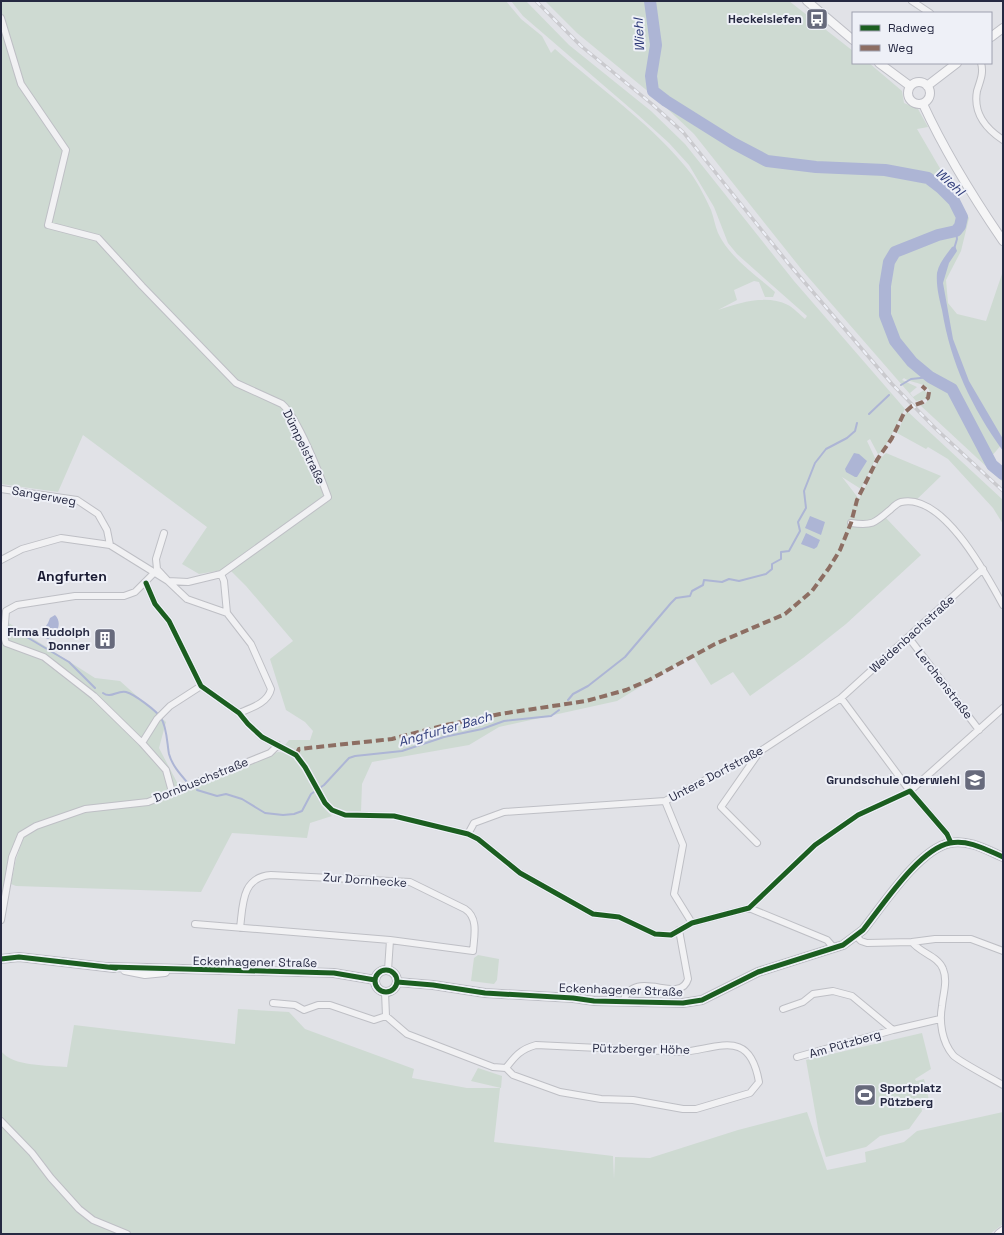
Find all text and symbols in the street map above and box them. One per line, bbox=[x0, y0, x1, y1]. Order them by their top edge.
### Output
bus stop icon: Heckelsiefen bbox=[804, 6, 830, 32]
place label: Heckelsiefen bbox=[728, 11, 802, 27]
legend bbox=[852, 12, 992, 64]
water label: Wiehl bbox=[630, 16, 648, 52]
text: Radweg bbox=[888, 20, 934, 36]
text: Weg bbox=[888, 40, 913, 56]
water label: Wiehl bbox=[932, 165, 969, 201]
street label: Dümpelstraße bbox=[279, 407, 329, 487]
street label: Sangerweg bbox=[10, 482, 78, 510]
district label: Angfurten bbox=[37, 567, 107, 585]
street label: Weidenbachstraße bbox=[866, 592, 958, 676]
place label: Firma Rudolph Donner bbox=[7, 624, 90, 654]
building icon: Firma Rudolph Donner bbox=[92, 626, 118, 652]
street label: Lerchenstraße bbox=[912, 646, 976, 722]
water label: Angfurter Bach bbox=[396, 707, 495, 750]
street label: Untere Dorfstraße bbox=[666, 742, 766, 806]
street label: Dornbuschstraße bbox=[151, 754, 251, 806]
school or university icon: Grundschule Oberwiehl bbox=[962, 767, 988, 793]
place label: Grundschule Oberwiehl bbox=[826, 772, 960, 788]
street label: Zur Dornhecke bbox=[323, 869, 407, 891]
street label: Eckenhagener Straße bbox=[193, 953, 317, 971]
street label: Eckenhagener Straße bbox=[559, 980, 683, 1000]
street label: Am Pützberg bbox=[807, 1026, 883, 1062]
street label: Pützberger Höhe bbox=[592, 1040, 690, 1058]
place label: Sportplatz Pützberg bbox=[880, 1080, 942, 1110]
sports icon: Sportplatz Pützberg bbox=[852, 1082, 878, 1108]

